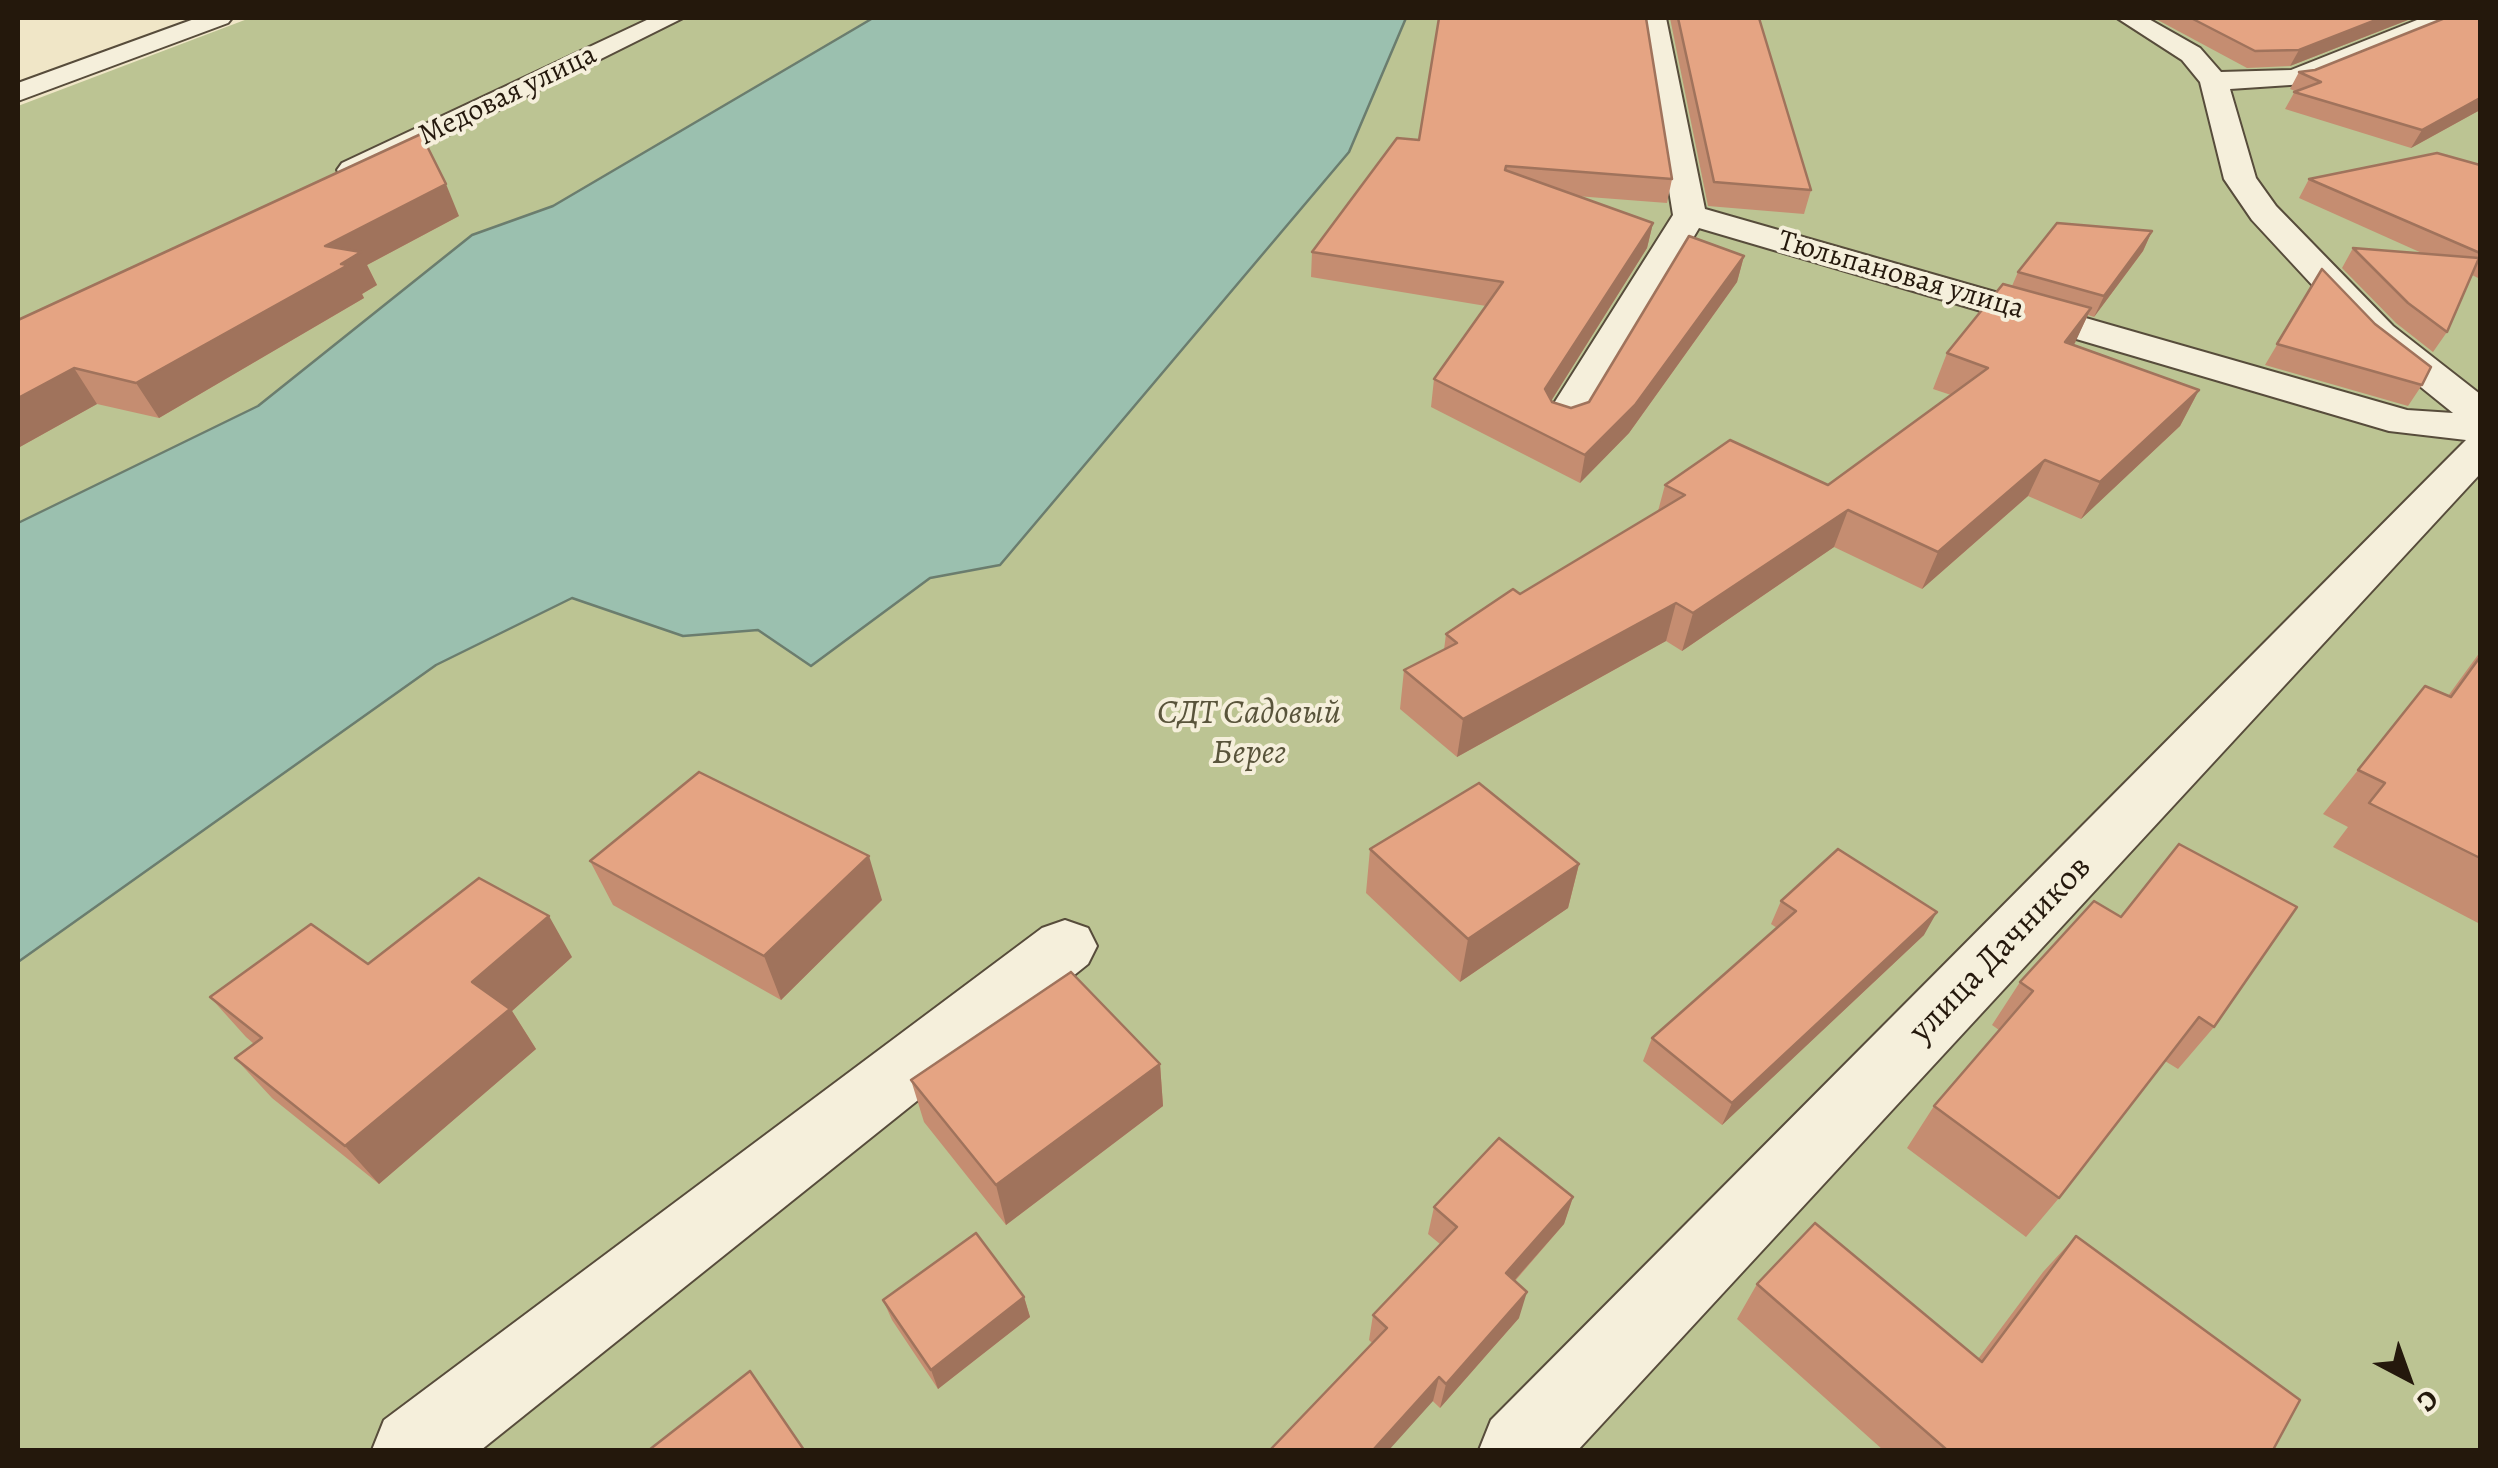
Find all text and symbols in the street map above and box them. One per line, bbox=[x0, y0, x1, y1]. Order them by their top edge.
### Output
street label: Медовая улица bbox=[413, 37, 603, 155]
street label: Тюльпановая улица bbox=[1774, 224, 2028, 328]
park label: СДТ Садовый Берег bbox=[1157, 693, 1341, 775]
street label: улица Дачников bbox=[1901, 848, 2101, 1052]
north arrow bbox=[2358, 1328, 2458, 1428]
text: С bbox=[2409, 1381, 2447, 1421]

